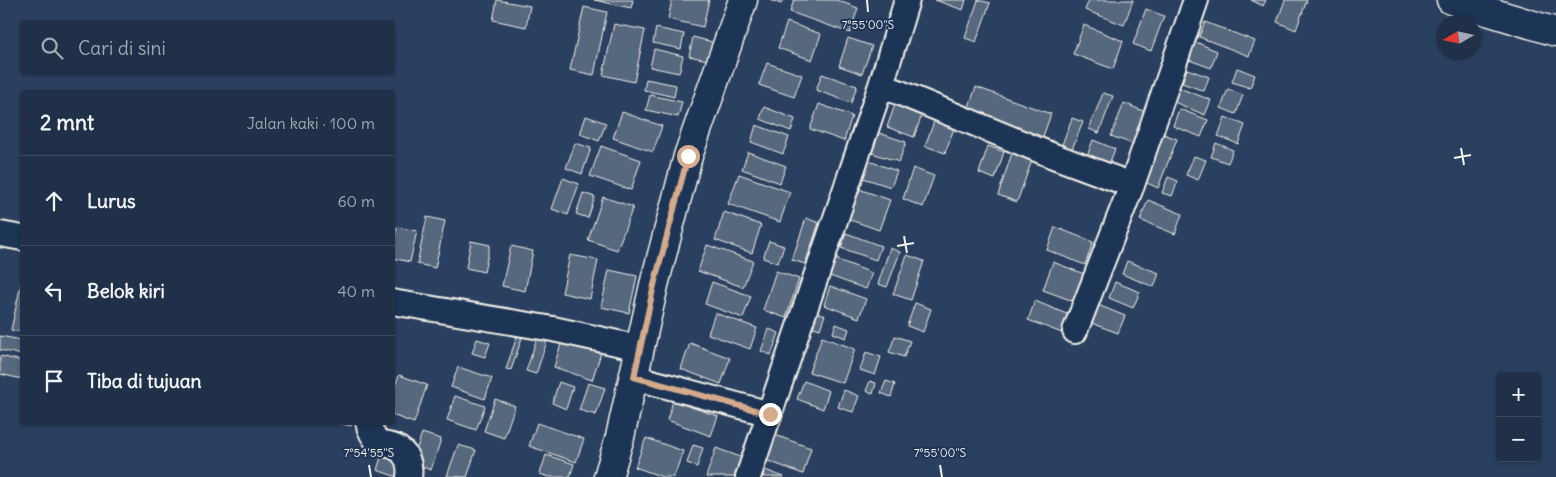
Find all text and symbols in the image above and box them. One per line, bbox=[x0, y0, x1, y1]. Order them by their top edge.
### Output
north arrow bbox=[1436, 15, 1481, 60]
text: 7°55'00"S bbox=[842, 17, 895, 32]
search box bbox=[20, 20, 395, 75]
icon: search bbox=[38, 34, 66, 62]
text: Cari di sini bbox=[78, 36, 166, 60]
text: 2 mnt bbox=[40, 109, 94, 136]
text: Jalan kaki · 100 m bbox=[247, 113, 375, 133]
route start bbox=[677, 145, 700, 168]
icon: ahead bbox=[40, 187, 68, 215]
text: Lurus bbox=[87, 189, 136, 213]
text: 60 m bbox=[337, 191, 375, 211]
icon: left bbox=[40, 277, 68, 305]
text: Belok kiri bbox=[87, 279, 165, 303]
text: 40 m bbox=[337, 281, 375, 301]
icon: arrive bbox=[40, 367, 68, 395]
text: Tiba di tujuan bbox=[87, 369, 202, 393]
map controls bbox=[1496, 372, 1541, 462]
button: + bbox=[1496, 372, 1541, 417]
route end bbox=[759, 403, 782, 426]
button: − bbox=[1496, 417, 1541, 462]
text: 7°54'55"S bbox=[344, 445, 395, 460]
text: 7°55'00"S bbox=[914, 445, 967, 460]

